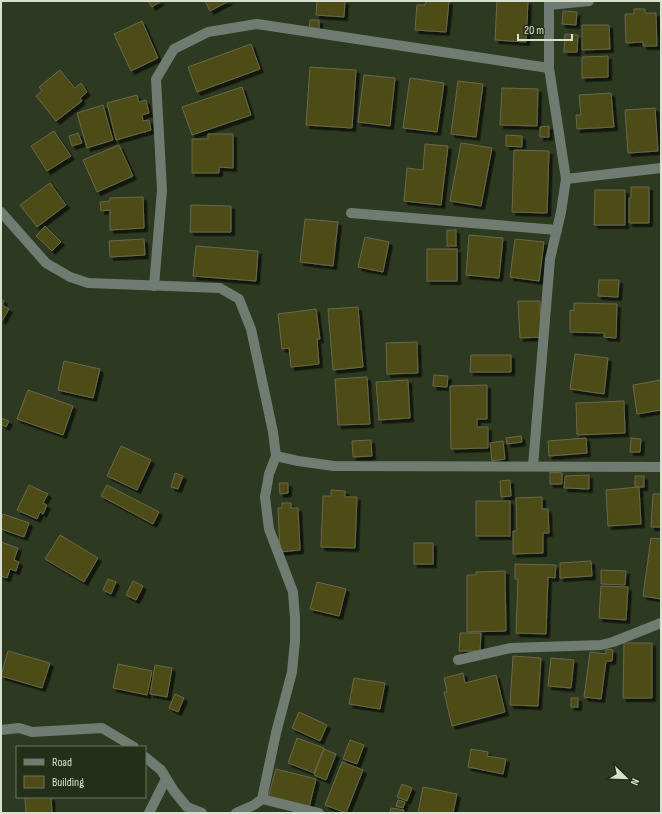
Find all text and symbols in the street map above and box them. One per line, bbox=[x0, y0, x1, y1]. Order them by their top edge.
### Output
scale bar bbox=[518, 16, 572, 42]
text: 20 m bbox=[524, 23, 544, 38]
legend bbox=[16, 746, 146, 798]
text: Road bbox=[52, 755, 72, 770]
north arrow bbox=[606, 758, 646, 798]
text: Building bbox=[52, 775, 84, 790]
text: N bbox=[628, 776, 642, 787]

